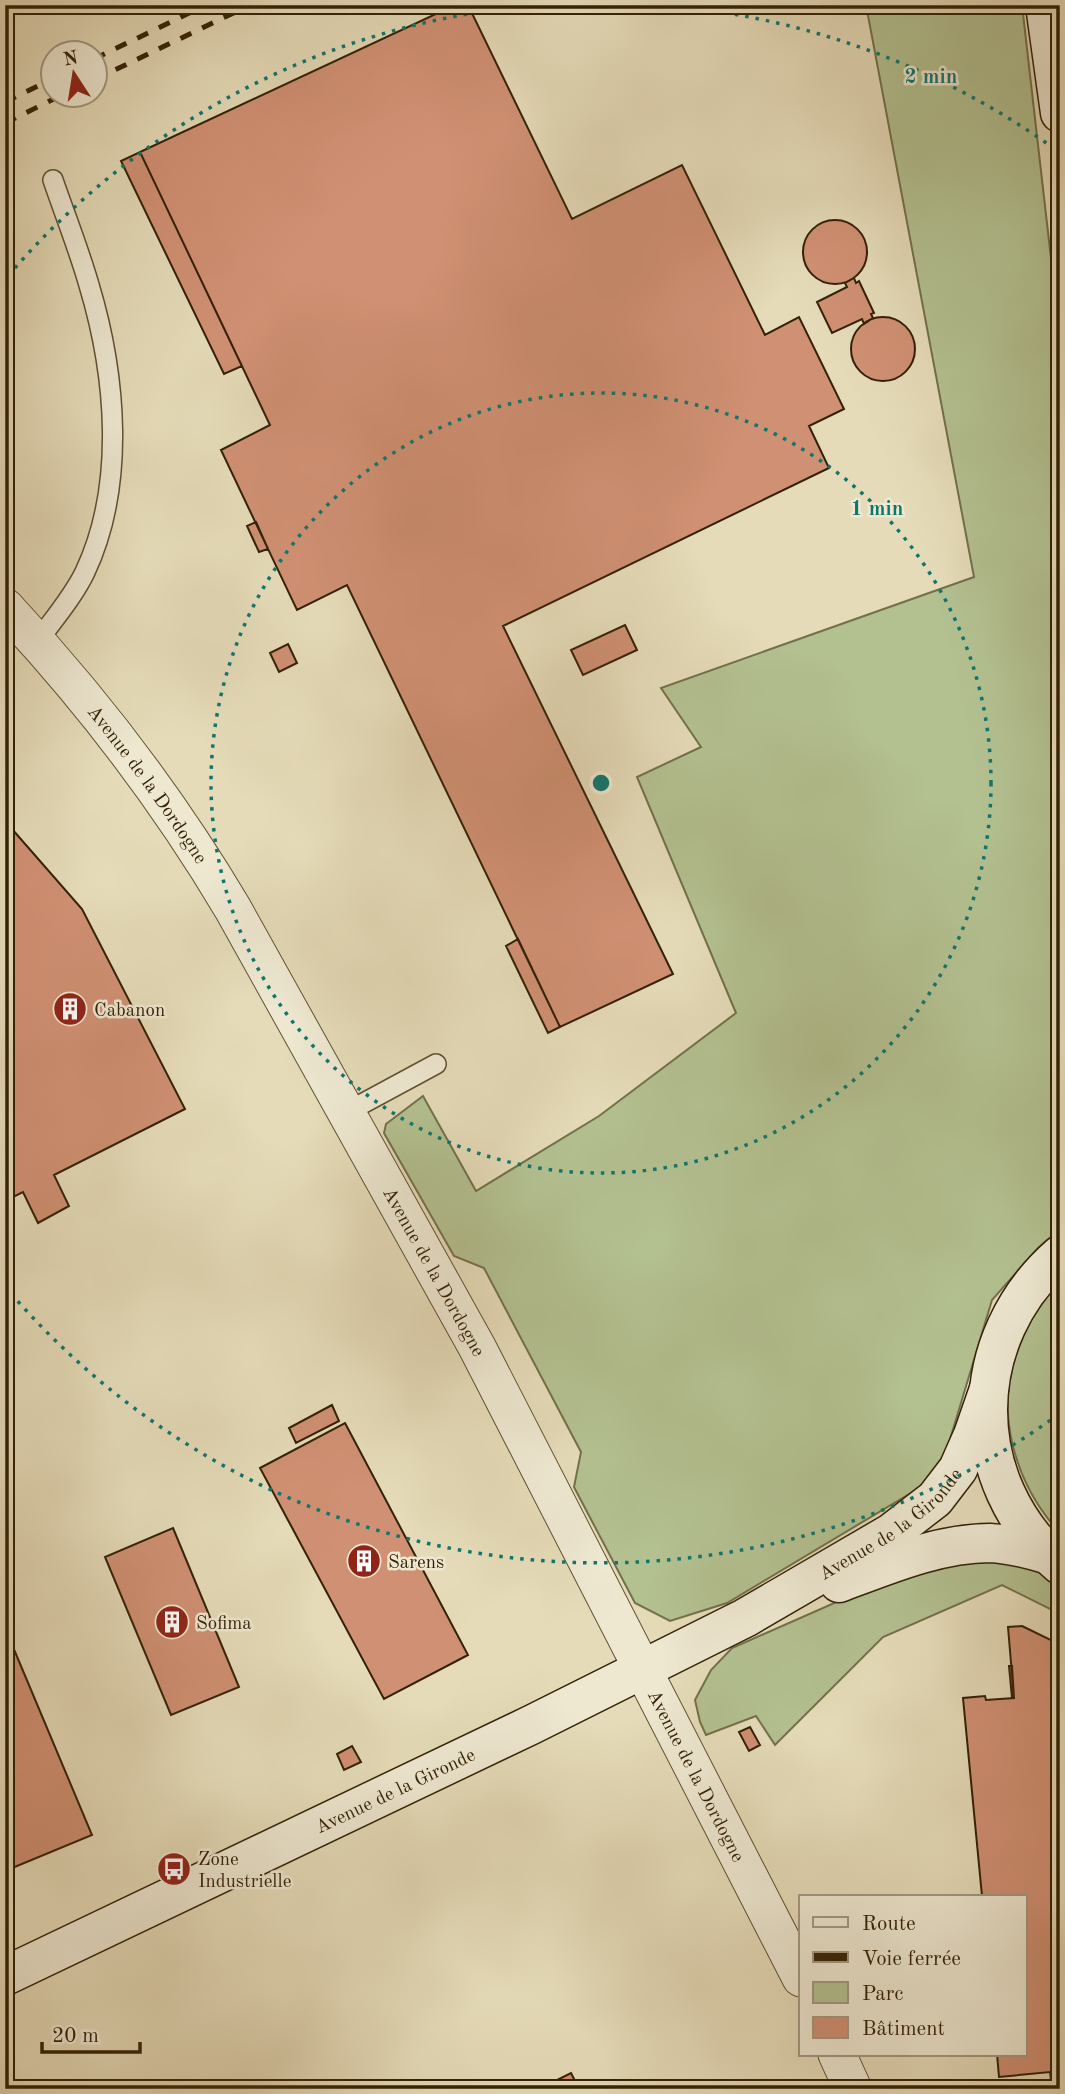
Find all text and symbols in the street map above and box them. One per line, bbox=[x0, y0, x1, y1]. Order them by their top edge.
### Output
north arrow bbox=[38, 38, 108, 108]
text: N bbox=[62, 49, 81, 71]
text: 2 min bbox=[905, 67, 957, 88]
text: 1 min bbox=[851, 499, 903, 520]
street label: Avenue de la Dordogne bbox=[83, 703, 210, 868]
centre of rings bbox=[589, 771, 613, 795]
building icon: Cabanon bbox=[51, 990, 89, 1028]
place label: Cabanon bbox=[94, 1002, 165, 1021]
street label: Avenue de la Dordogne bbox=[378, 1185, 487, 1360]
street label: Avenue de la Gironde bbox=[816, 1466, 967, 1585]
building icon: Sarens bbox=[345, 1542, 383, 1580]
place label: Sarens bbox=[388, 1554, 444, 1573]
building icon: Sofima bbox=[153, 1603, 191, 1641]
place label: Sofima bbox=[196, 1615, 252, 1634]
street label: Avenue de la Dordogne bbox=[643, 1687, 747, 1865]
street label: Avenue de la Gironde bbox=[313, 1746, 479, 1838]
bus stop icon: Zone Industrielle bbox=[155, 1850, 193, 1888]
place label: Zone Industrielle bbox=[198, 1851, 291, 1892]
legend bbox=[799, 1895, 1026, 2056]
text: Route bbox=[862, 1914, 916, 1935]
text: Voie ferrée bbox=[862, 1949, 961, 1970]
text: Parc bbox=[862, 1984, 904, 2005]
scale bar bbox=[42, 2010, 140, 2054]
text: Bâtiment bbox=[862, 2019, 945, 2040]
text: 20 m bbox=[52, 2026, 99, 2047]

